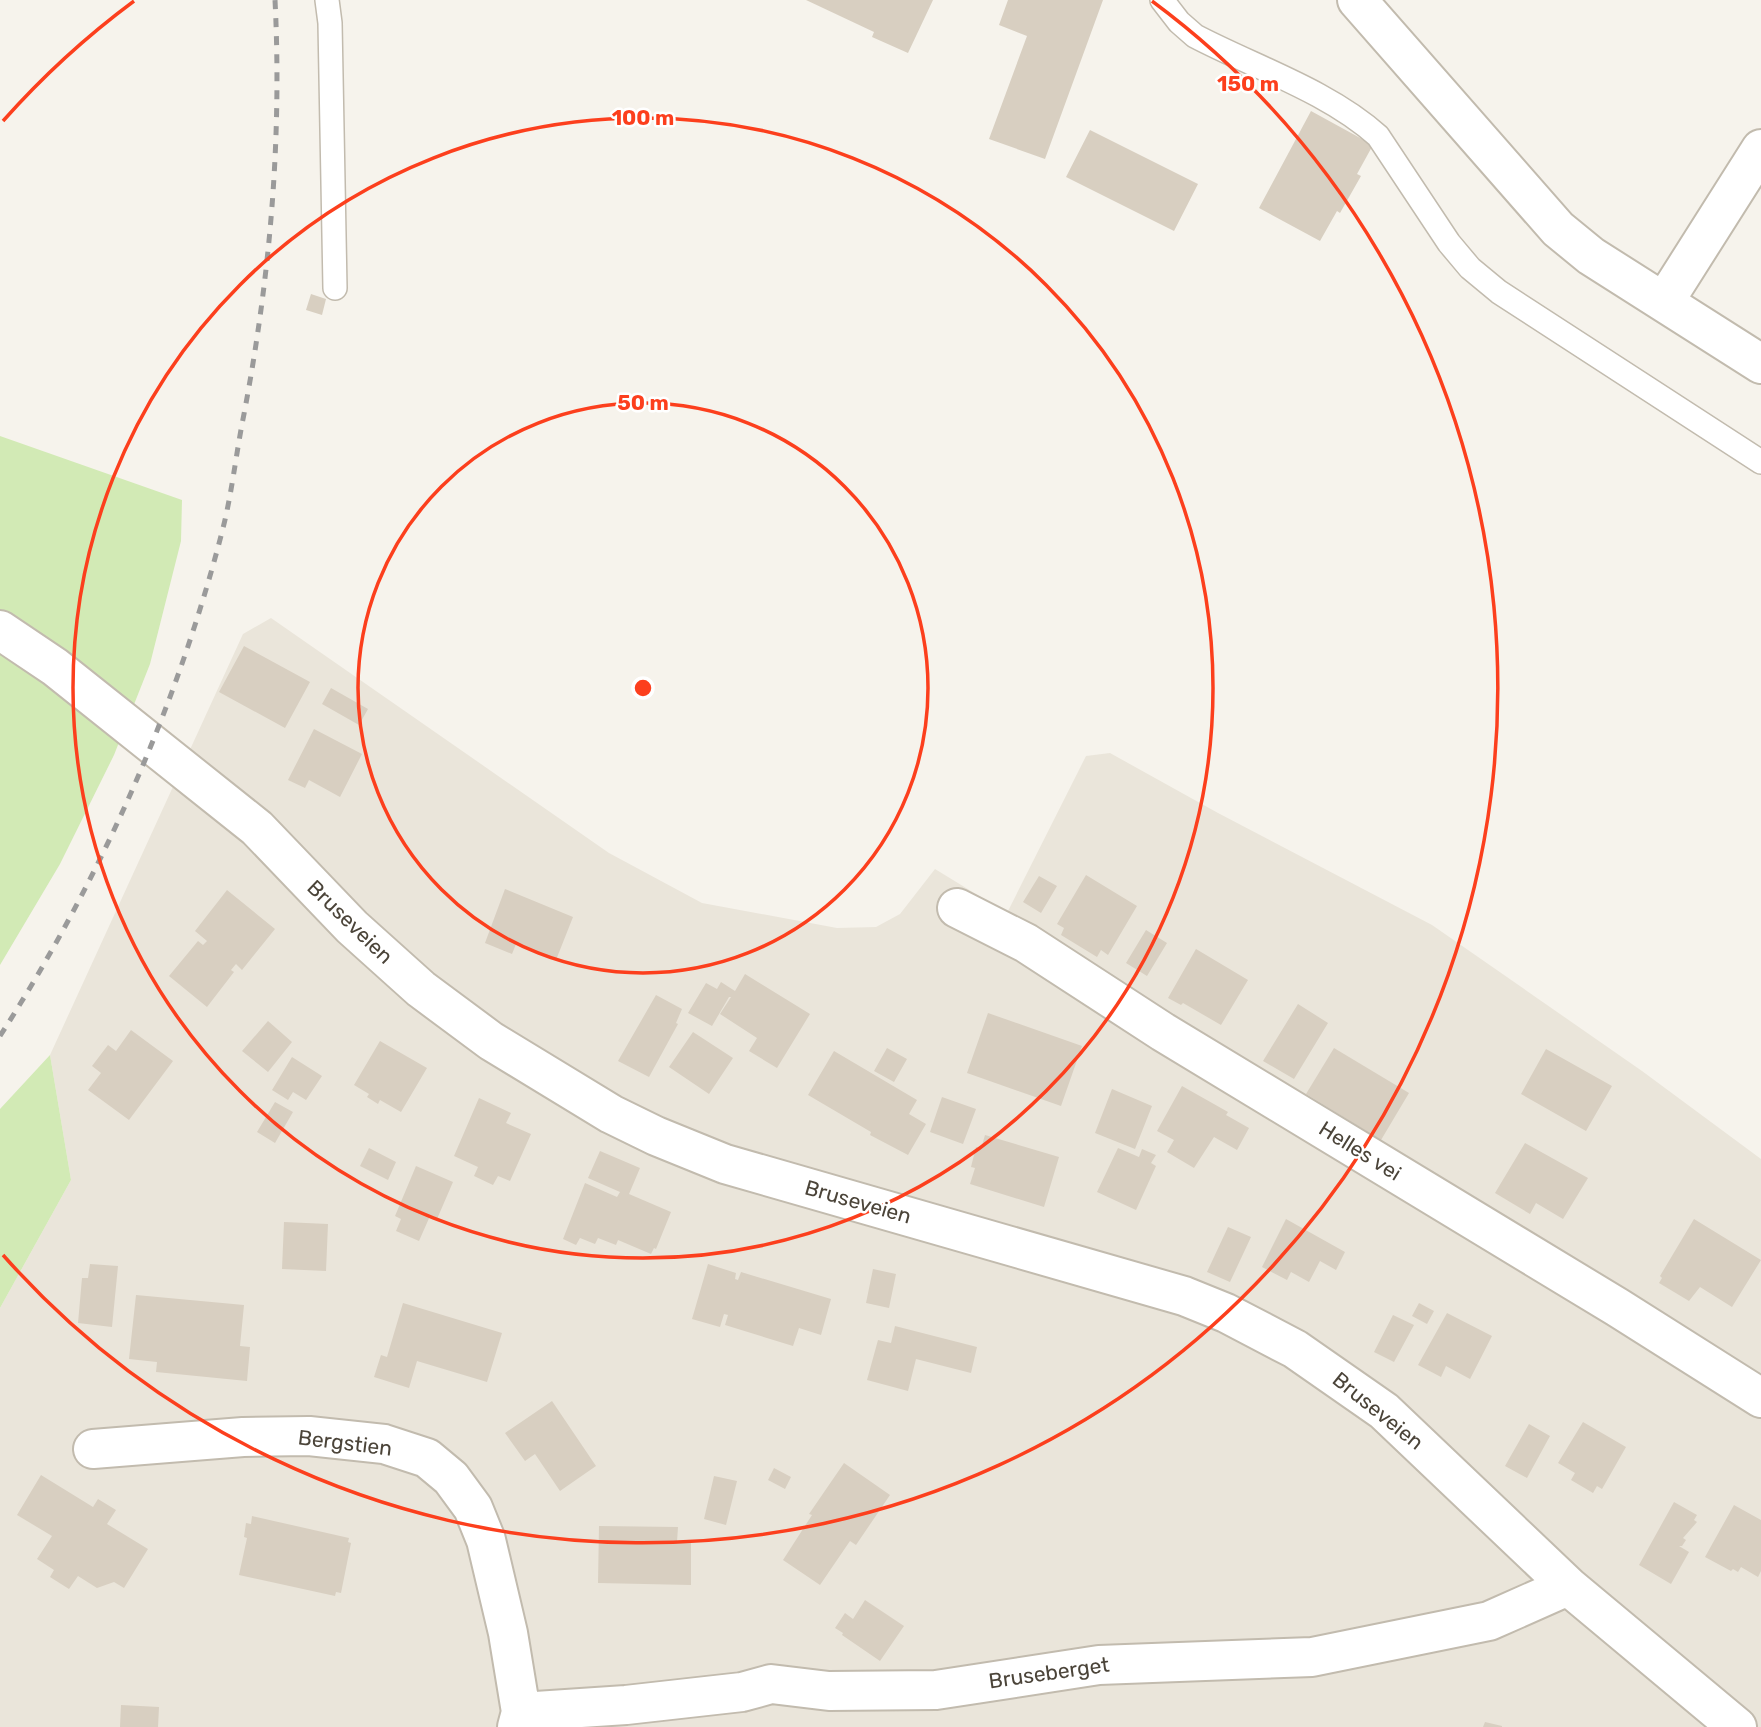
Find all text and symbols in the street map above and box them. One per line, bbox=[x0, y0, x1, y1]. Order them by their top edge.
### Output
text: 150 m bbox=[1217, 71, 1279, 96]
text: 100 m bbox=[612, 105, 674, 130]
text: 50 m bbox=[617, 390, 669, 415]
centre of rings bbox=[631, 676, 655, 700]
street label: Bruseveien bbox=[302, 875, 398, 969]
street label: Helles vei bbox=[1315, 1116, 1406, 1186]
street label: Bruseveien bbox=[802, 1174, 914, 1229]
street label: Bruseveien bbox=[1328, 1366, 1429, 1455]
street label: Bergstien bbox=[297, 1424, 394, 1461]
street label: Bruseberget bbox=[987, 1652, 1111, 1693]

